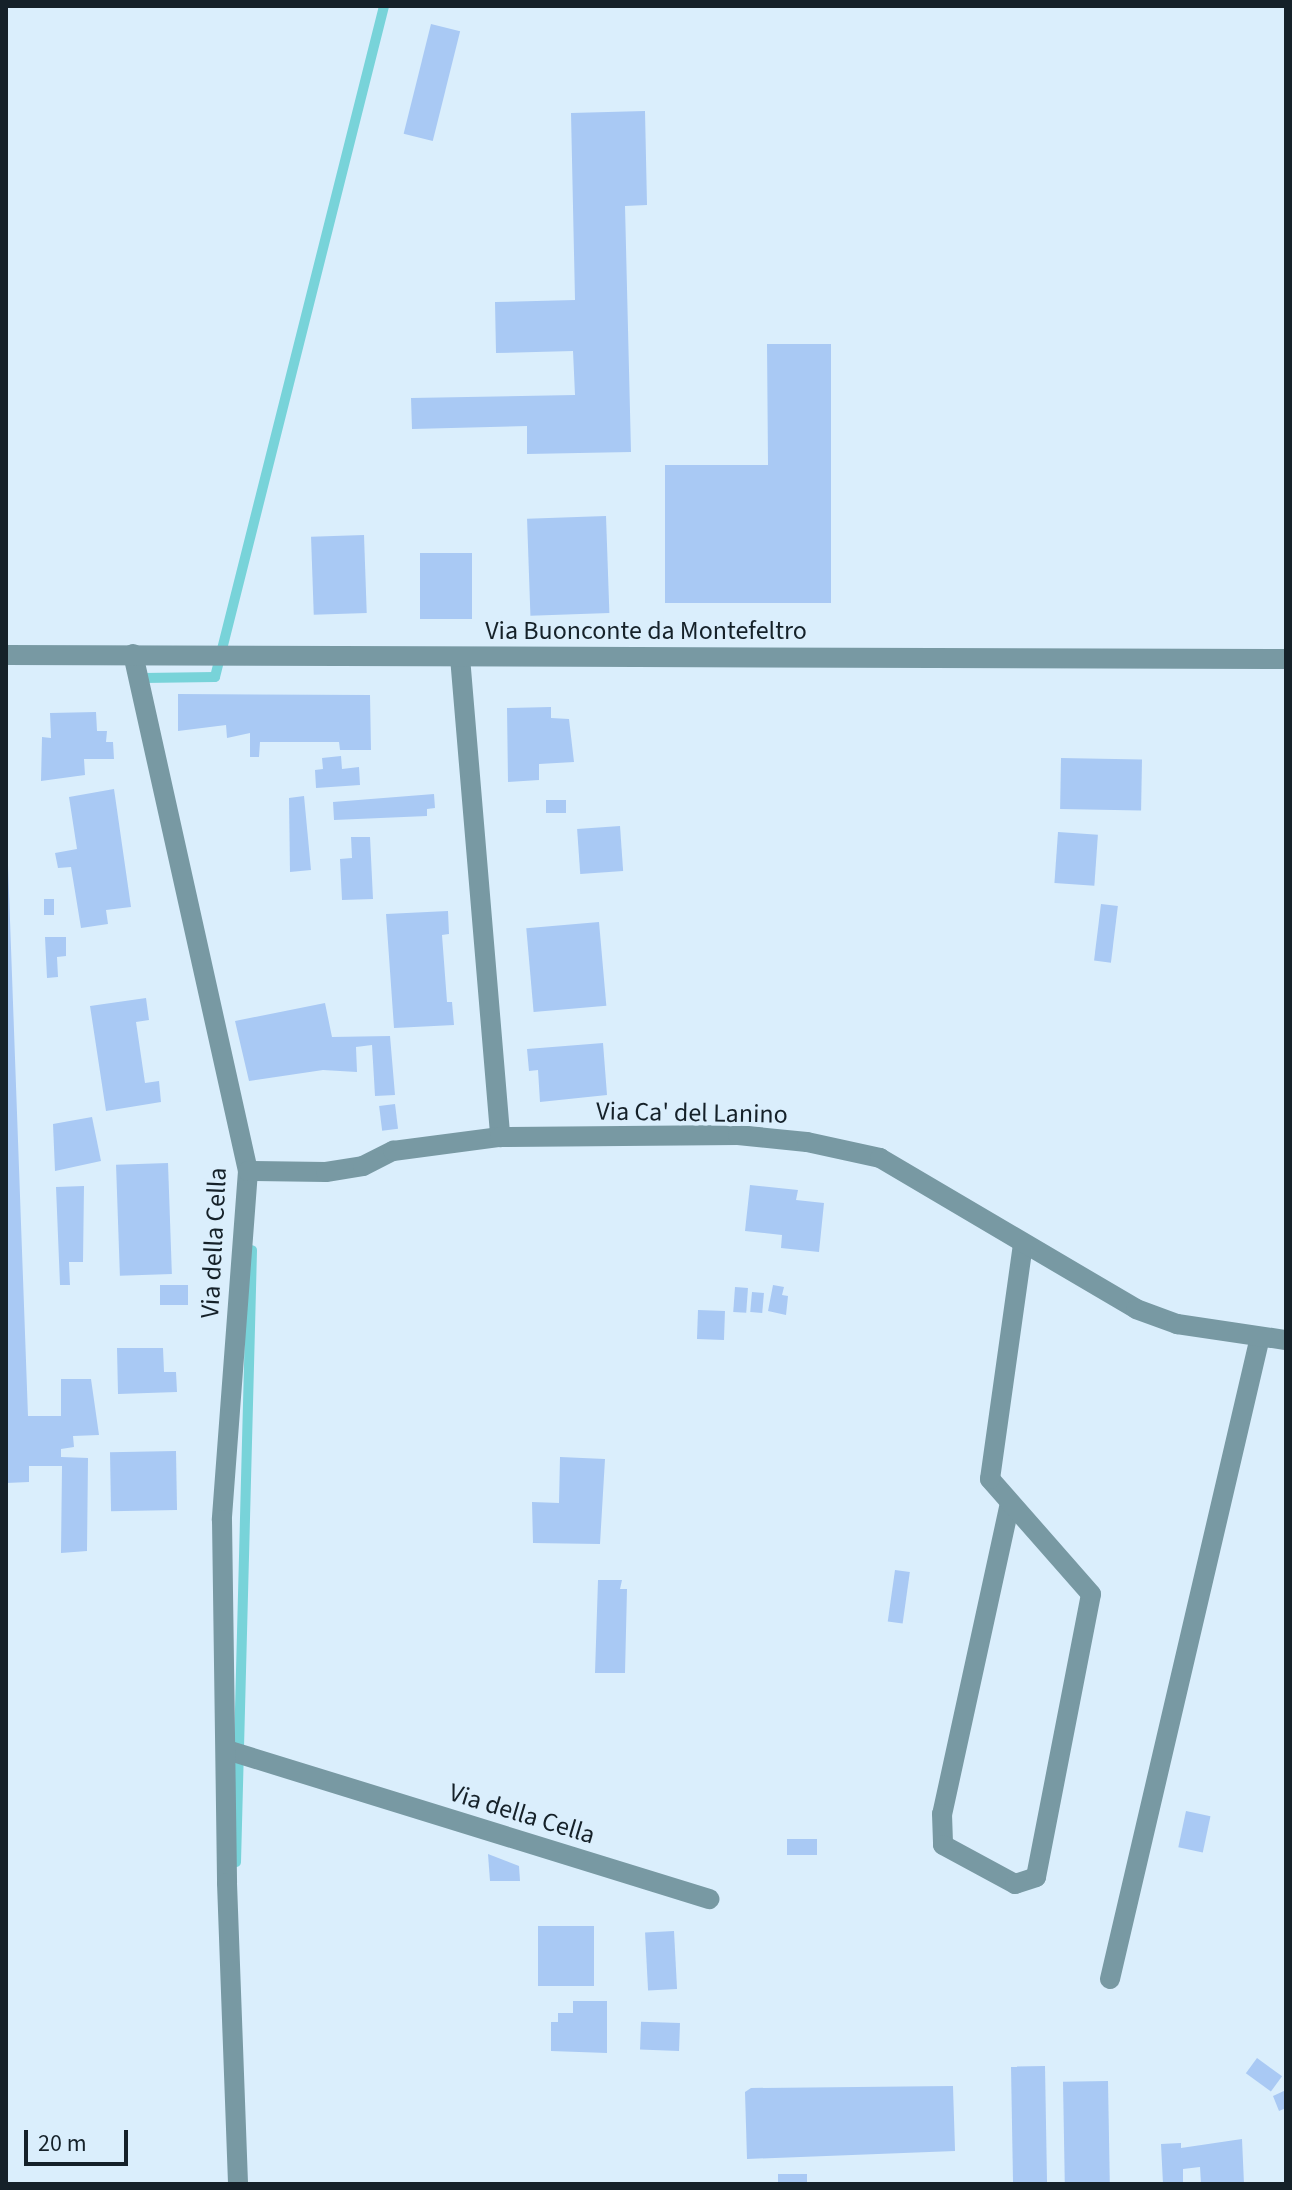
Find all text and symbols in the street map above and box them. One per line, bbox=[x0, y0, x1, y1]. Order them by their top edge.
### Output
street label: Via Buonconte da Montefeltro bbox=[485, 615, 807, 647]
street label: Via Ca' del Lanino bbox=[596, 1096, 788, 1130]
street label: Via della Cella bbox=[194, 1167, 234, 1319]
street label: Via della Cella bbox=[445, 1777, 599, 1851]
scale bar bbox=[28, 2114, 132, 2164]
text: 20 m bbox=[38, 2126, 87, 2161]

